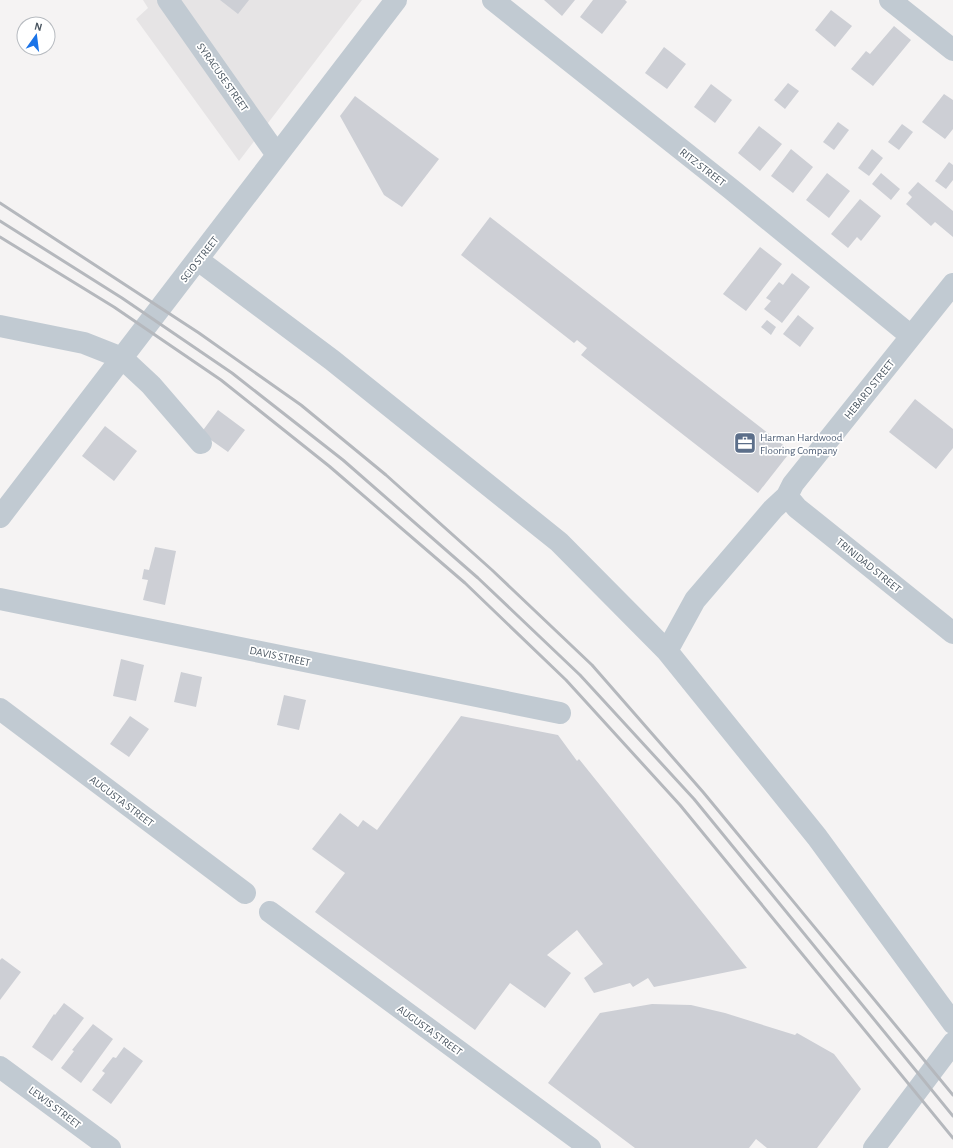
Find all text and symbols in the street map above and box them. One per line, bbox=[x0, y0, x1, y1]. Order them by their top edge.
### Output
north arrow bbox=[16, 16, 56, 56]
text: N bbox=[33, 21, 43, 33]
street label: SYRACUSE STREET bbox=[195, 41, 251, 114]
street label: RITZ STREET bbox=[678, 146, 728, 189]
street label: SCIO STREET bbox=[178, 234, 221, 284]
street label: HEBARD STREET bbox=[842, 357, 897, 421]
office icon: Harman Hardwood Flooring Company bbox=[732, 430, 758, 456]
place label: Harman Hardwood Flooring Company bbox=[760, 432, 843, 456]
street label: TRINIDAD STREET bbox=[834, 536, 904, 595]
street label: DAVIS STREET bbox=[249, 645, 312, 668]
street label: AUGUSTA STREET bbox=[88, 774, 156, 829]
street label: AUGUSTA STREET bbox=[395, 1003, 465, 1058]
street label: LEWIS STREET bbox=[27, 1084, 83, 1131]

